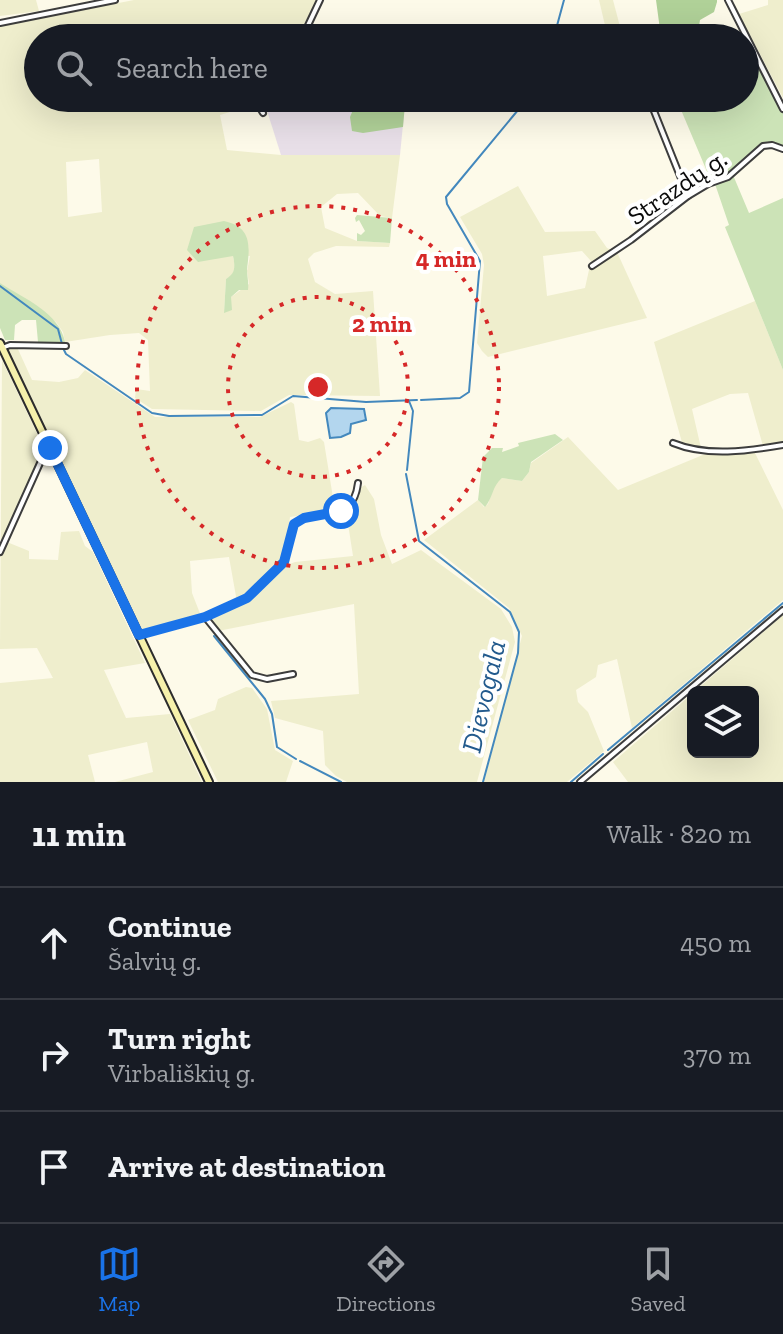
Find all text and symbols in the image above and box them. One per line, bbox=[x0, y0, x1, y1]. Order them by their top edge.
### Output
search box bbox=[24, 24, 759, 112]
icon: search bbox=[52, 46, 96, 90]
text: Search here bbox=[116, 50, 268, 86]
street label: Strazdų g. bbox=[621, 142, 733, 232]
text: 4 min bbox=[416, 244, 476, 273]
text: 2 min bbox=[352, 309, 412, 338]
centre of rings bbox=[304, 373, 332, 401]
route end bbox=[32, 430, 68, 466]
route start bbox=[323, 493, 359, 529]
water label: Dievogala bbox=[455, 637, 512, 755]
map controls bbox=[687, 686, 759, 758]
button: layers bbox=[687, 686, 759, 758]
text: 11 min bbox=[32, 814, 126, 855]
text: Walk · 820 m bbox=[607, 818, 751, 850]
text: Continue bbox=[108, 909, 232, 945]
icon: ahead bbox=[32, 921, 76, 965]
text: 450 m bbox=[680, 927, 751, 959]
text: Šalvių g. bbox=[108, 945, 201, 977]
text: Turn right bbox=[108, 1021, 250, 1057]
icon: right bbox=[32, 1033, 76, 1077]
text: 370 m bbox=[683, 1039, 751, 1071]
text: Virbališkių g. bbox=[108, 1057, 255, 1089]
icon: arrive bbox=[32, 1145, 76, 1189]
text: Arrive at destination bbox=[108, 1149, 385, 1185]
tab: Map bbox=[97, 1242, 141, 1317]
tab: Directions bbox=[336, 1242, 436, 1317]
tab: Saved bbox=[630, 1242, 686, 1317]

